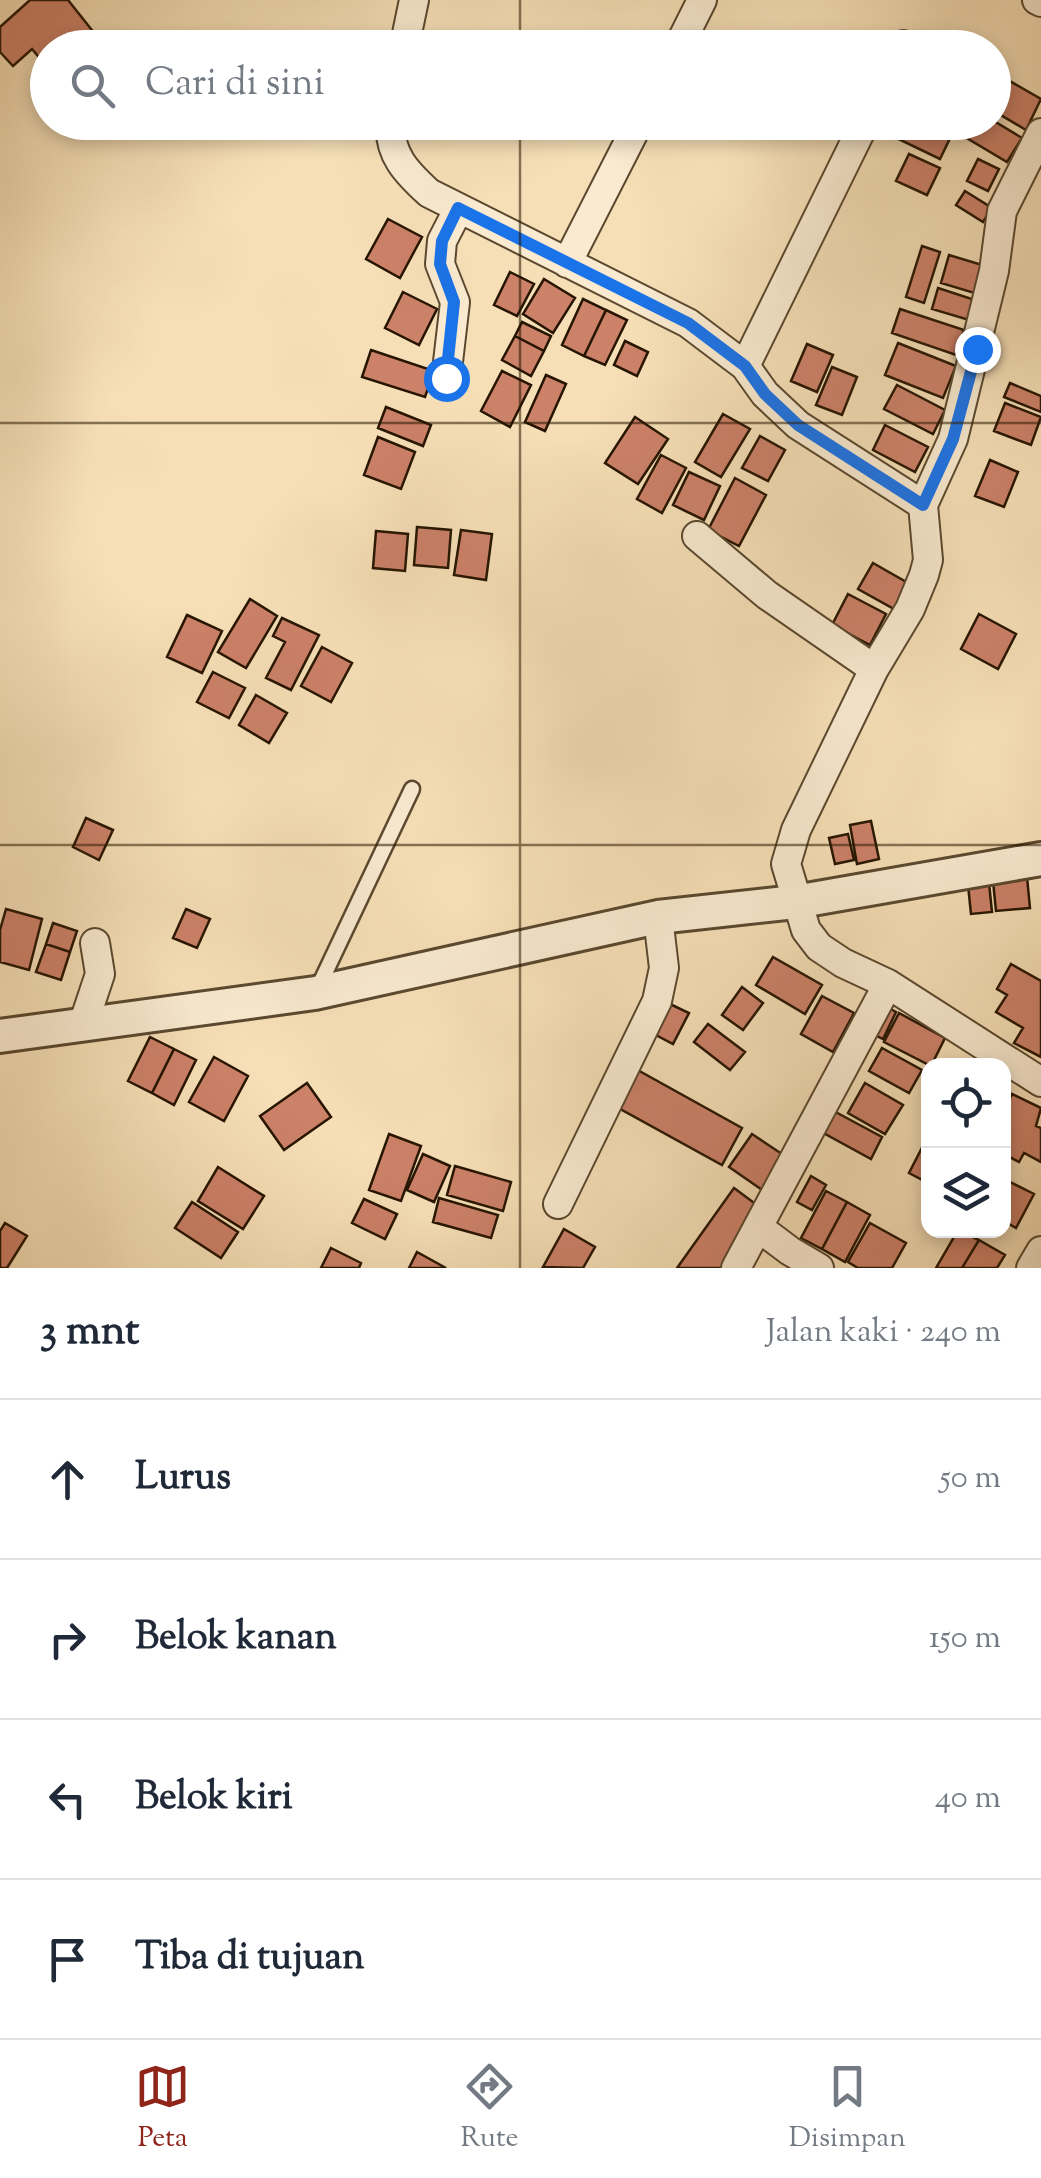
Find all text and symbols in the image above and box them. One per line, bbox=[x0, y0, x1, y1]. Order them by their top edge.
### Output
search box bbox=[30, 30, 1011, 140]
icon: search bbox=[65, 58, 120, 113]
text: Cari di sini bbox=[145, 58, 325, 112]
route end bbox=[955, 327, 1001, 373]
route start bbox=[424, 356, 470, 402]
map controls bbox=[921, 1058, 1011, 1238]
button: locate bbox=[921, 1058, 1011, 1148]
button: layers bbox=[921, 1148, 1011, 1238]
text: 3 mnt bbox=[40, 1303, 139, 1363]
text: Jalan kaki · 240 m bbox=[766, 1310, 1001, 1356]
icon: ahead bbox=[40, 1452, 95, 1507]
text: Lurus bbox=[135, 1452, 231, 1506]
text: 50 m bbox=[940, 1456, 1001, 1502]
icon: right bbox=[40, 1612, 95, 1667]
text: Belok kanan bbox=[135, 1612, 337, 1666]
text: 150 m bbox=[929, 1616, 1001, 1662]
icon: left bbox=[40, 1772, 95, 1827]
text: Belok kiri bbox=[135, 1772, 292, 1826]
text: 40 m bbox=[935, 1776, 1001, 1822]
icon: arrive bbox=[40, 1932, 95, 1987]
text: Tiba di tujuan bbox=[135, 1932, 364, 1986]
tab: Peta bbox=[135, 2059, 190, 2159]
tab: Rute bbox=[460, 2059, 519, 2159]
tab: Disimpan bbox=[789, 2059, 906, 2159]

